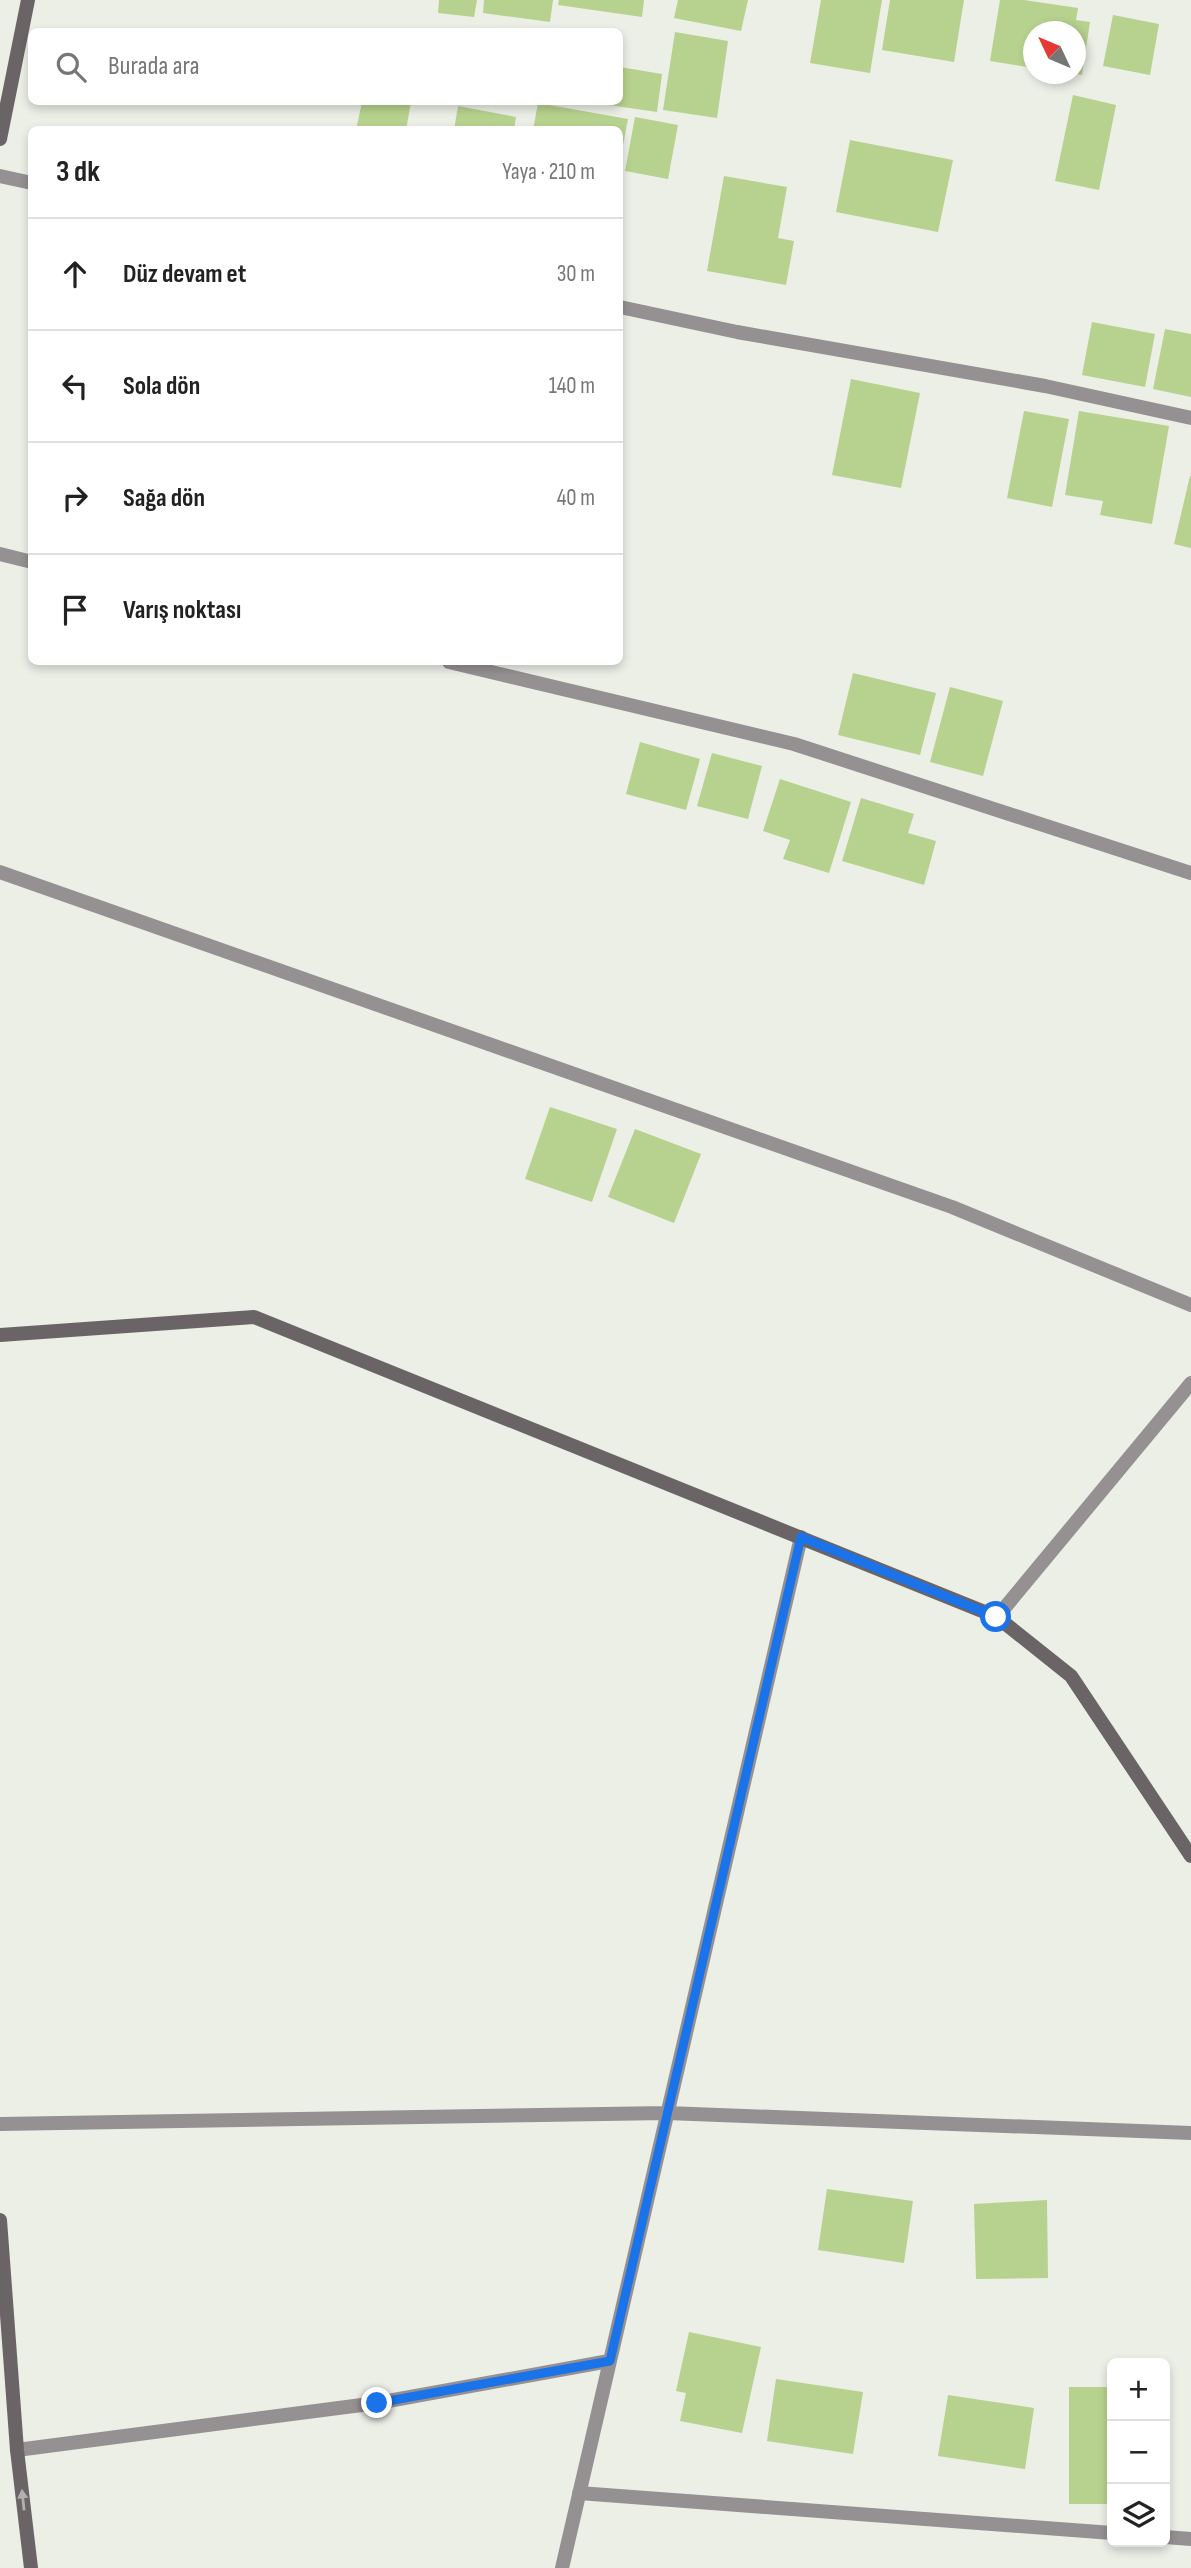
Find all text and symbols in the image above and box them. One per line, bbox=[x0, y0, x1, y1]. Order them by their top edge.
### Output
north arrow bbox=[1023, 21, 1086, 84]
search box bbox=[28, 28, 623, 105]
icon: search bbox=[52, 48, 90, 86]
text: Burada ara bbox=[108, 51, 200, 82]
text: 3 dk bbox=[56, 154, 100, 190]
text: Yaya · 210 m bbox=[502, 158, 595, 186]
icon: ahead bbox=[56, 255, 94, 293]
text: Düz devam et bbox=[123, 259, 246, 290]
text: 30 m bbox=[557, 260, 595, 288]
icon: left bbox=[56, 367, 94, 405]
text: Sola dön bbox=[123, 371, 200, 402]
text: 140 m bbox=[549, 372, 595, 400]
icon: right bbox=[56, 479, 94, 517]
text: Sağa dön bbox=[123, 483, 205, 514]
text: 40 m bbox=[557, 484, 595, 512]
icon: arrive bbox=[56, 591, 94, 629]
text: Varış noktası bbox=[123, 595, 241, 626]
route start bbox=[980, 1601, 1011, 1632]
map controls bbox=[1107, 2358, 1170, 2547]
button: + bbox=[1107, 2358, 1170, 2421]
route end bbox=[361, 2387, 392, 2418]
button: − bbox=[1107, 2421, 1170, 2484]
button: layers bbox=[1107, 2484, 1170, 2547]
one-way arrow bbox=[17, 2489, 28, 2511]

